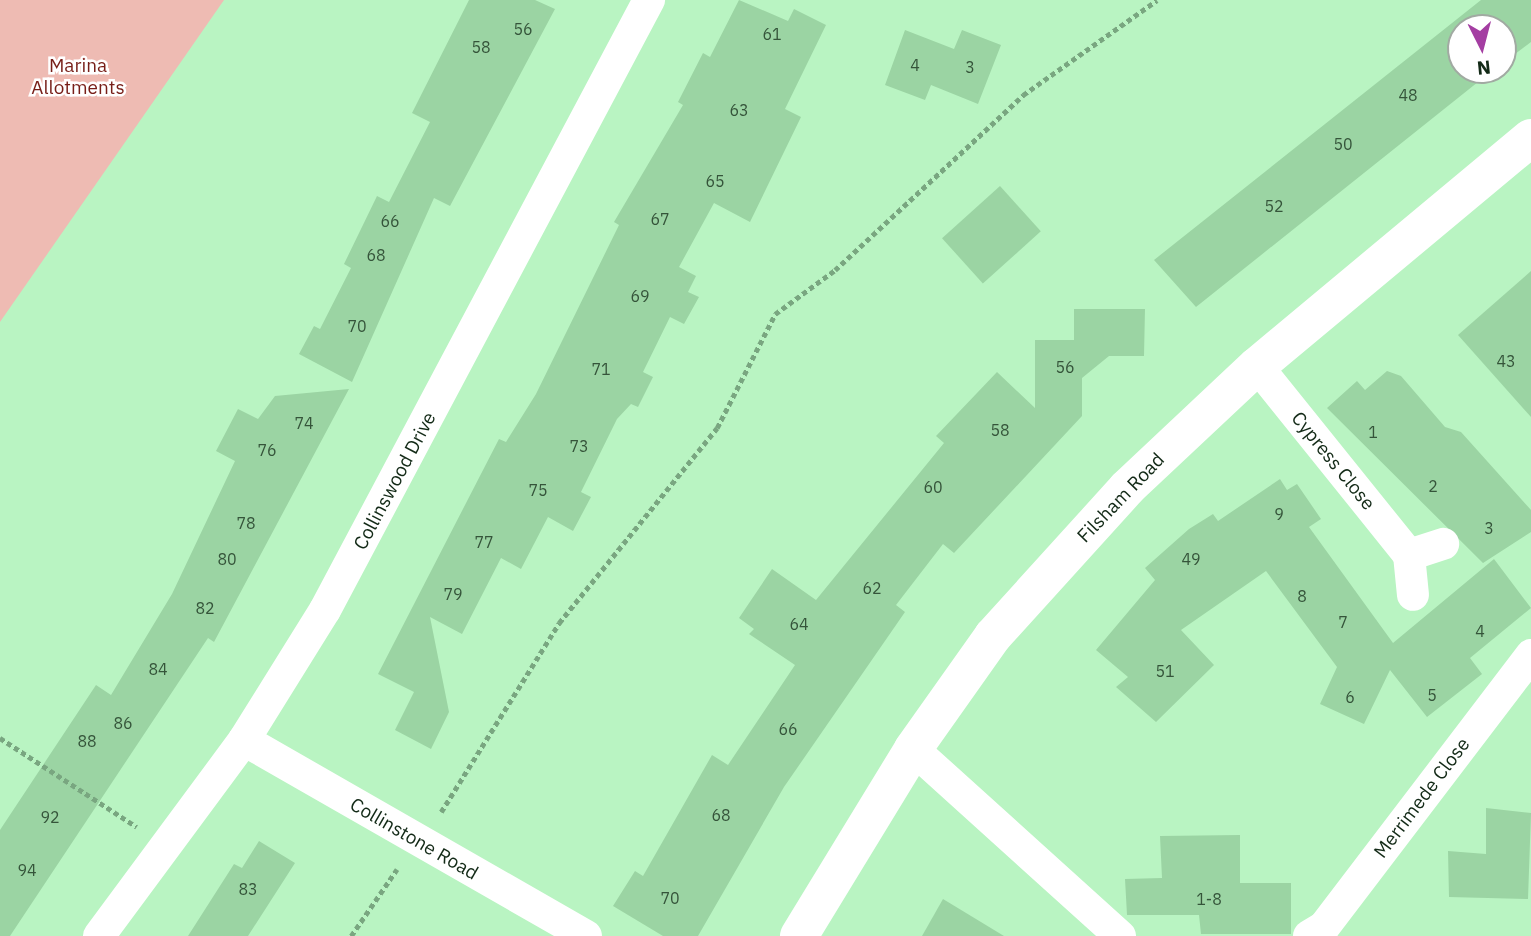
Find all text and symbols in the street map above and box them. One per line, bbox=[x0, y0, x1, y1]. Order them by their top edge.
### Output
north arrow bbox=[1447, 14, 1517, 84]
house number: 56 bbox=[513, 19, 533, 39]
house number: 61 bbox=[762, 24, 782, 44]
house number: 58 bbox=[471, 37, 491, 57]
park label: Marina Allotments bbox=[31, 55, 125, 99]
house number: 4 bbox=[910, 55, 920, 75]
text: N bbox=[1476, 55, 1492, 81]
house number: 3 bbox=[965, 57, 975, 77]
house number: 48 bbox=[1398, 85, 1418, 105]
house number: 63 bbox=[729, 100, 749, 120]
house number: 50 bbox=[1333, 134, 1353, 154]
house number: 65 bbox=[705, 171, 725, 191]
house number: 52 bbox=[1264, 196, 1284, 216]
house number: 67 bbox=[650, 209, 670, 229]
house number: 66 bbox=[380, 211, 400, 231]
house number: 68 bbox=[366, 245, 386, 265]
house number: 69 bbox=[630, 286, 650, 306]
house number: 70 bbox=[347, 316, 367, 336]
house number: 43 bbox=[1496, 351, 1516, 371]
house number: 56 bbox=[1055, 357, 1075, 377]
house number: 71 bbox=[591, 359, 611, 379]
street label: Cypress Close bbox=[1286, 407, 1380, 515]
street label: Collinswood Drive bbox=[349, 408, 441, 554]
house number: 74 bbox=[294, 413, 314, 433]
house number: 58 bbox=[990, 420, 1010, 440]
house number: 1 bbox=[1368, 422, 1378, 442]
house number: 73 bbox=[569, 436, 589, 456]
house number: 76 bbox=[257, 440, 277, 460]
street label: Filsham Road bbox=[1073, 449, 1169, 547]
house number: 2 bbox=[1428, 476, 1438, 496]
house number: 60 bbox=[923, 477, 943, 497]
house number: 75 bbox=[528, 480, 548, 500]
house number: 9 bbox=[1274, 504, 1284, 524]
house number: 78 bbox=[236, 513, 256, 533]
house number: 3 bbox=[1484, 518, 1494, 538]
house number: 77 bbox=[474, 532, 494, 552]
house number: 80 bbox=[217, 549, 237, 569]
house number: 49 bbox=[1181, 549, 1201, 569]
house number: 62 bbox=[862, 578, 882, 598]
house number: 79 bbox=[443, 584, 463, 604]
house number: 8 bbox=[1297, 586, 1307, 606]
house number: 82 bbox=[195, 598, 215, 618]
house number: 7 bbox=[1338, 612, 1348, 632]
house number: 64 bbox=[789, 614, 809, 634]
house number: 4 bbox=[1475, 621, 1485, 641]
house number: 84 bbox=[148, 659, 168, 679]
house number: 51 bbox=[1155, 661, 1175, 681]
house number: 5 bbox=[1427, 685, 1437, 705]
house number: 6 bbox=[1345, 687, 1355, 707]
house number: 86 bbox=[113, 713, 133, 733]
house number: 66 bbox=[778, 719, 798, 739]
house number: 88 bbox=[77, 731, 97, 751]
street label: Merrimede Close bbox=[1369, 733, 1475, 863]
street label: Collinstone Road bbox=[346, 793, 482, 885]
house number: 68 bbox=[711, 805, 731, 825]
house number: 92 bbox=[40, 807, 60, 827]
house number: 94 bbox=[17, 860, 37, 880]
house number: 83 bbox=[238, 879, 258, 899]
house number: 70 bbox=[660, 888, 680, 908]
house number: 1-8 bbox=[1196, 889, 1222, 909]

